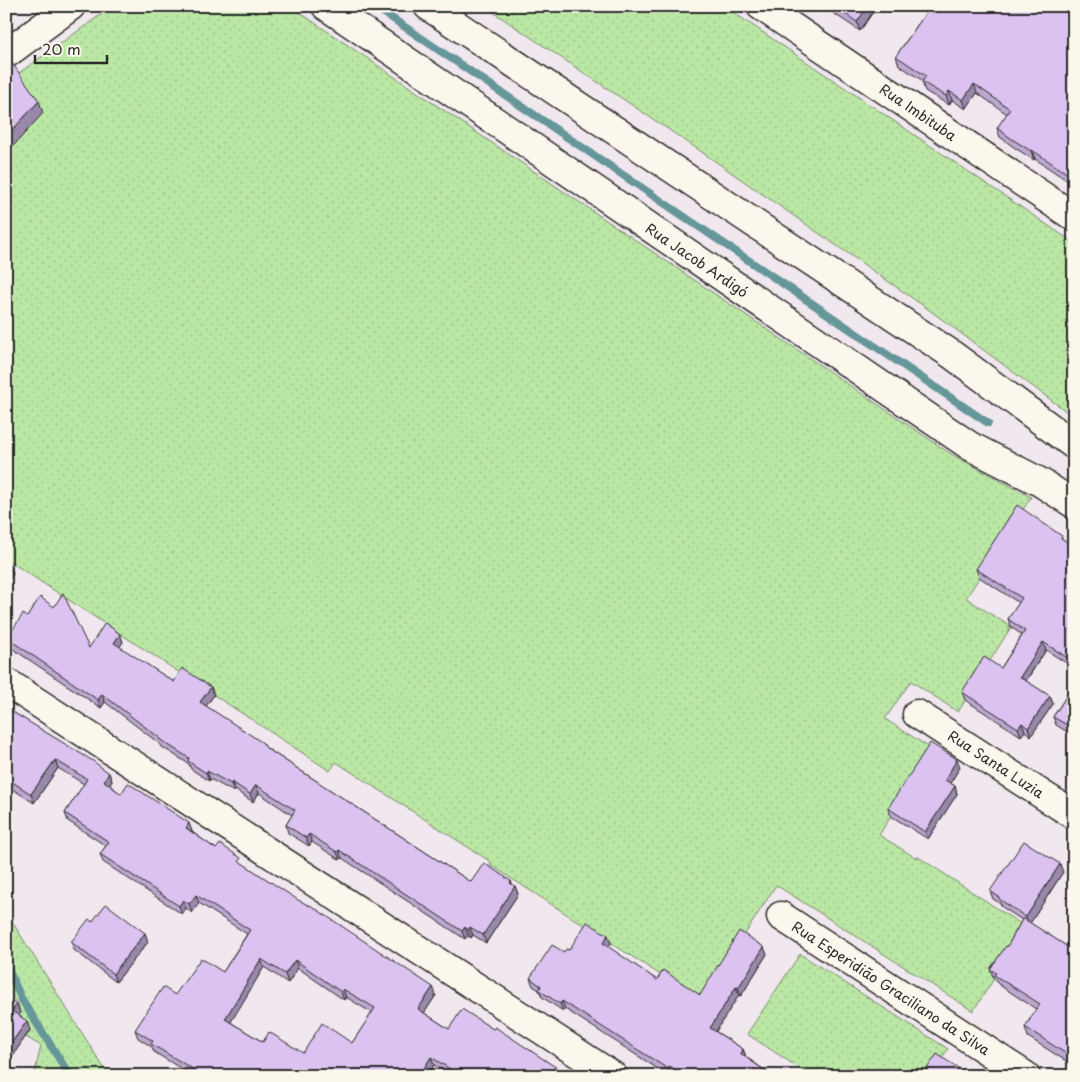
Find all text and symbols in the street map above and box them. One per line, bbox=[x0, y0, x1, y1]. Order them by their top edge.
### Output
scale bar bbox=[35, 32, 108, 64]
text: 20 m bbox=[42, 37, 81, 60]
street label: Rua Imbituba bbox=[875, 78, 961, 146]
street label: Rua Jacob Ardigó bbox=[641, 218, 753, 302]
street label: Rua Santa Luzia bbox=[944, 725, 1049, 803]
street label: Rua Esperidião Graciliano da Silva bbox=[788, 916, 995, 1060]

